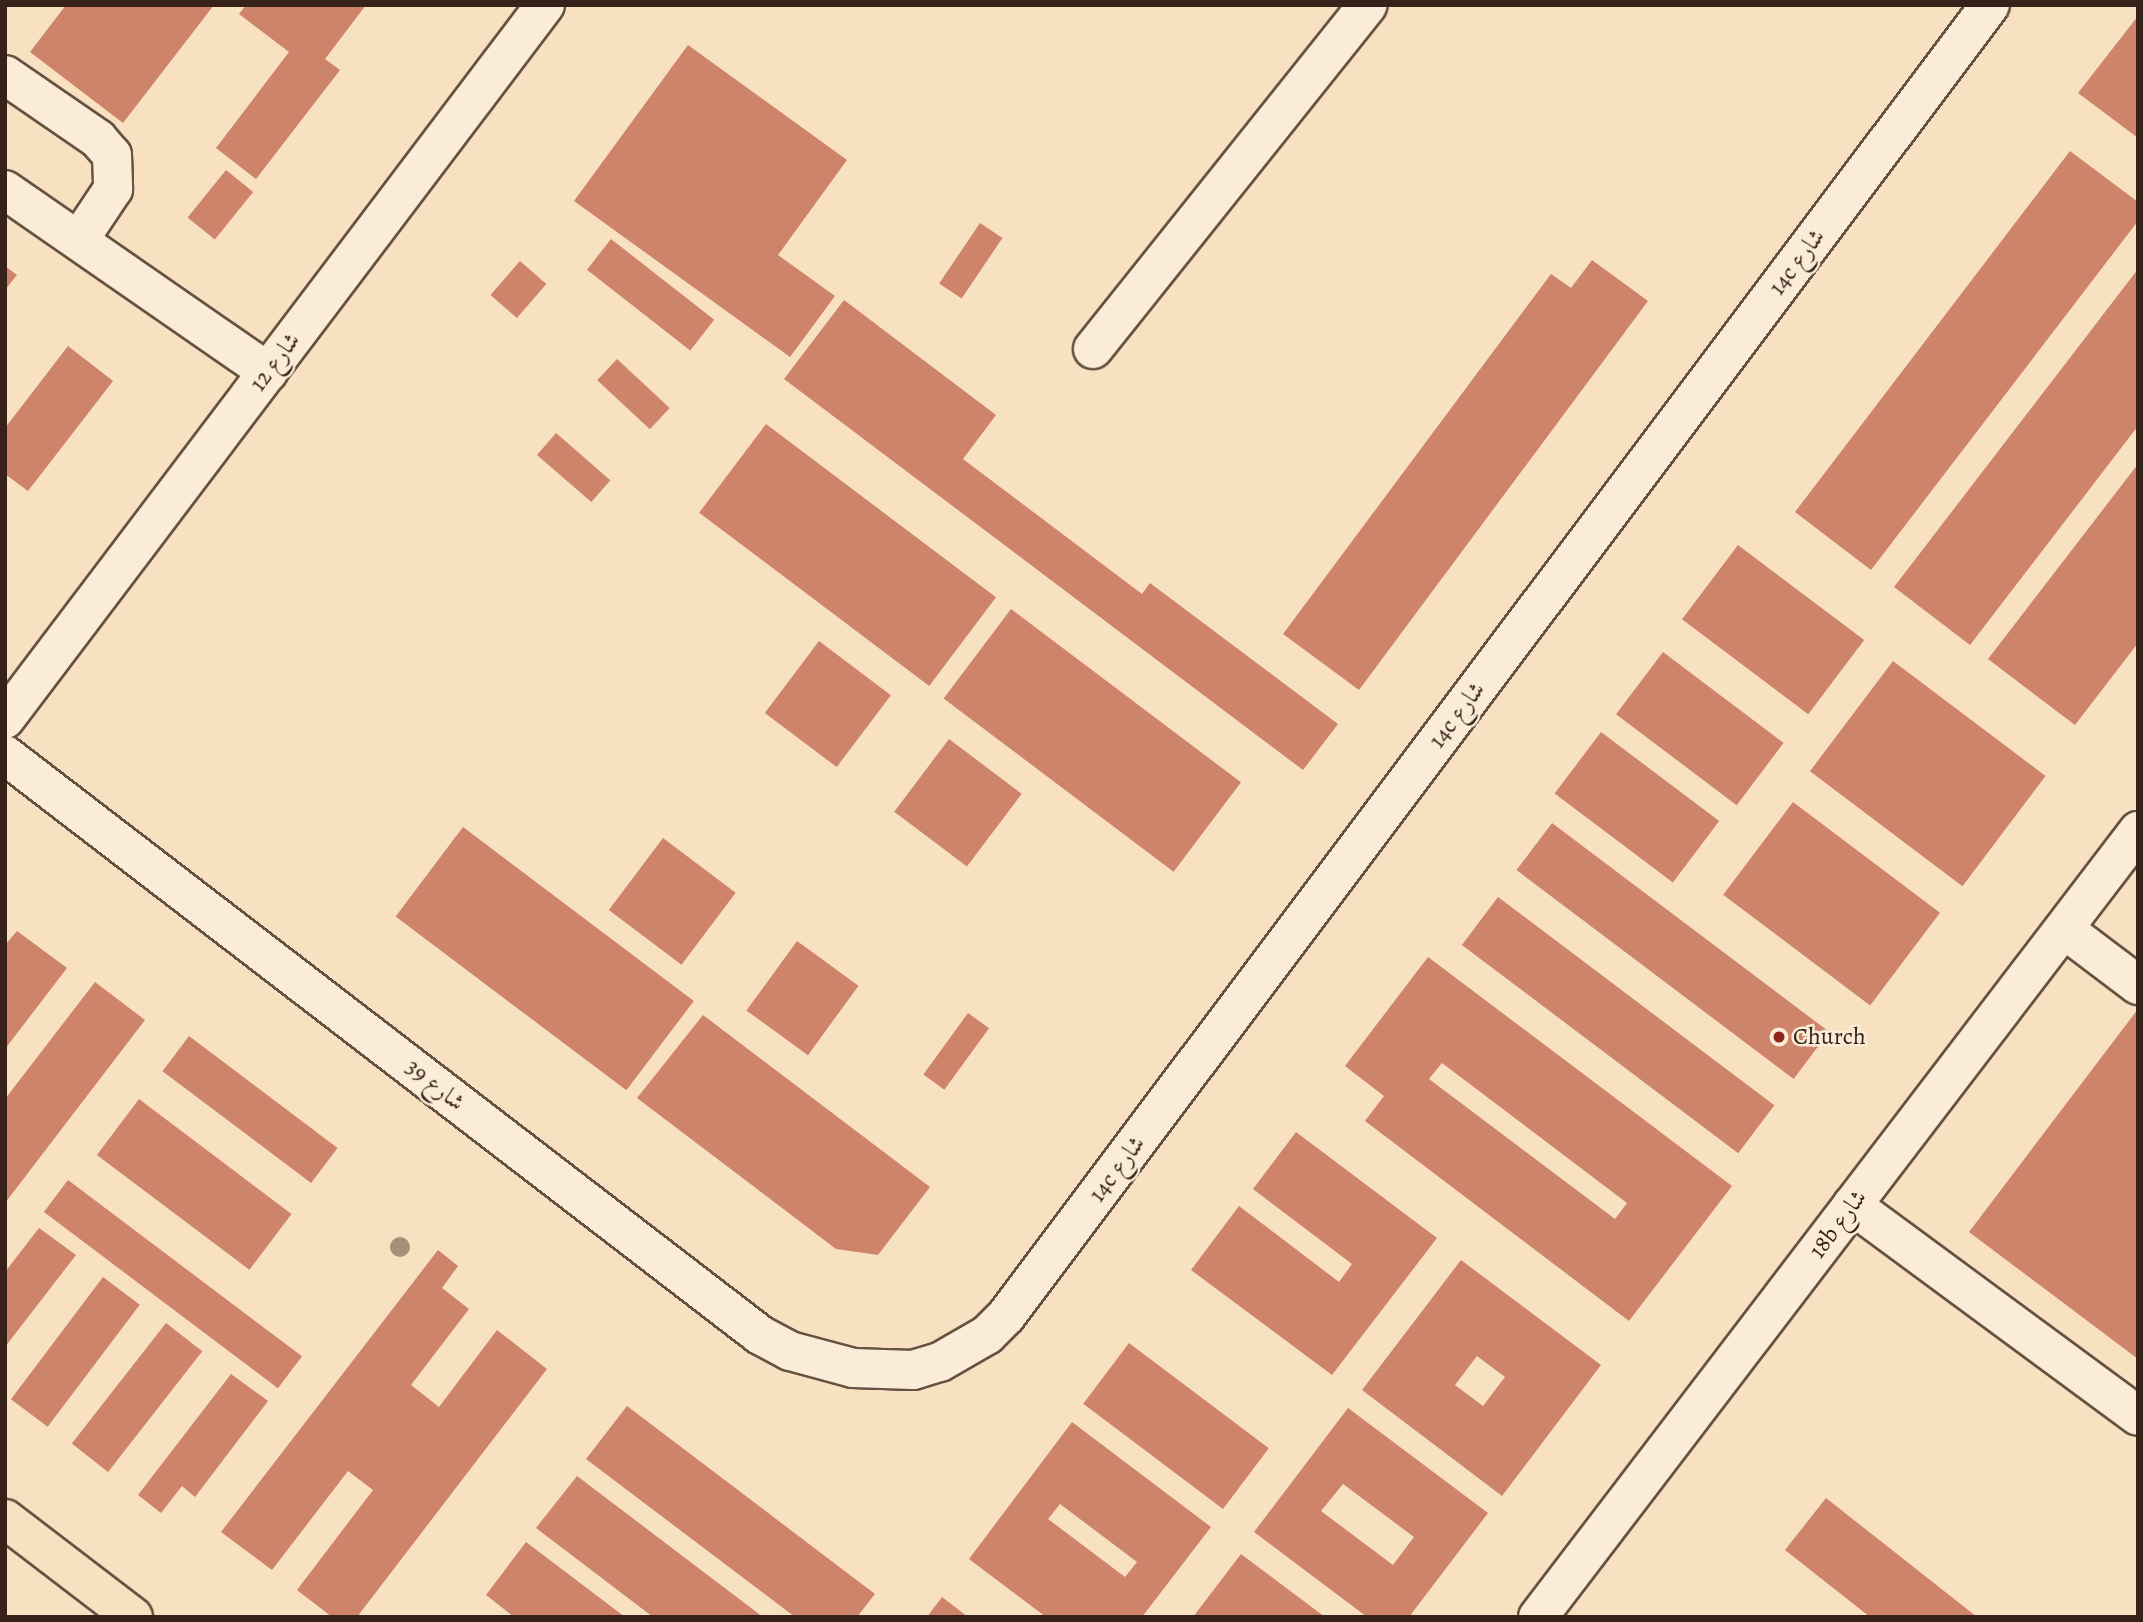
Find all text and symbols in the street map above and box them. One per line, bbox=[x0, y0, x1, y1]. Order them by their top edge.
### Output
street label: 14c شارع bbox=[1763, 223, 1831, 301]
street label: شارع 12 bbox=[244, 327, 306, 397]
street label: 14c شارع bbox=[1423, 676, 1491, 754]
place label: Church bbox=[1793, 1023, 1866, 1051]
marker: Church bbox=[1771, 1029, 1787, 1045]
street label: شارع 39 bbox=[400, 1053, 470, 1117]
street label: 14c شارع bbox=[1083, 1130, 1151, 1208]
street label: 18b شارع bbox=[1803, 1184, 1873, 1264]

